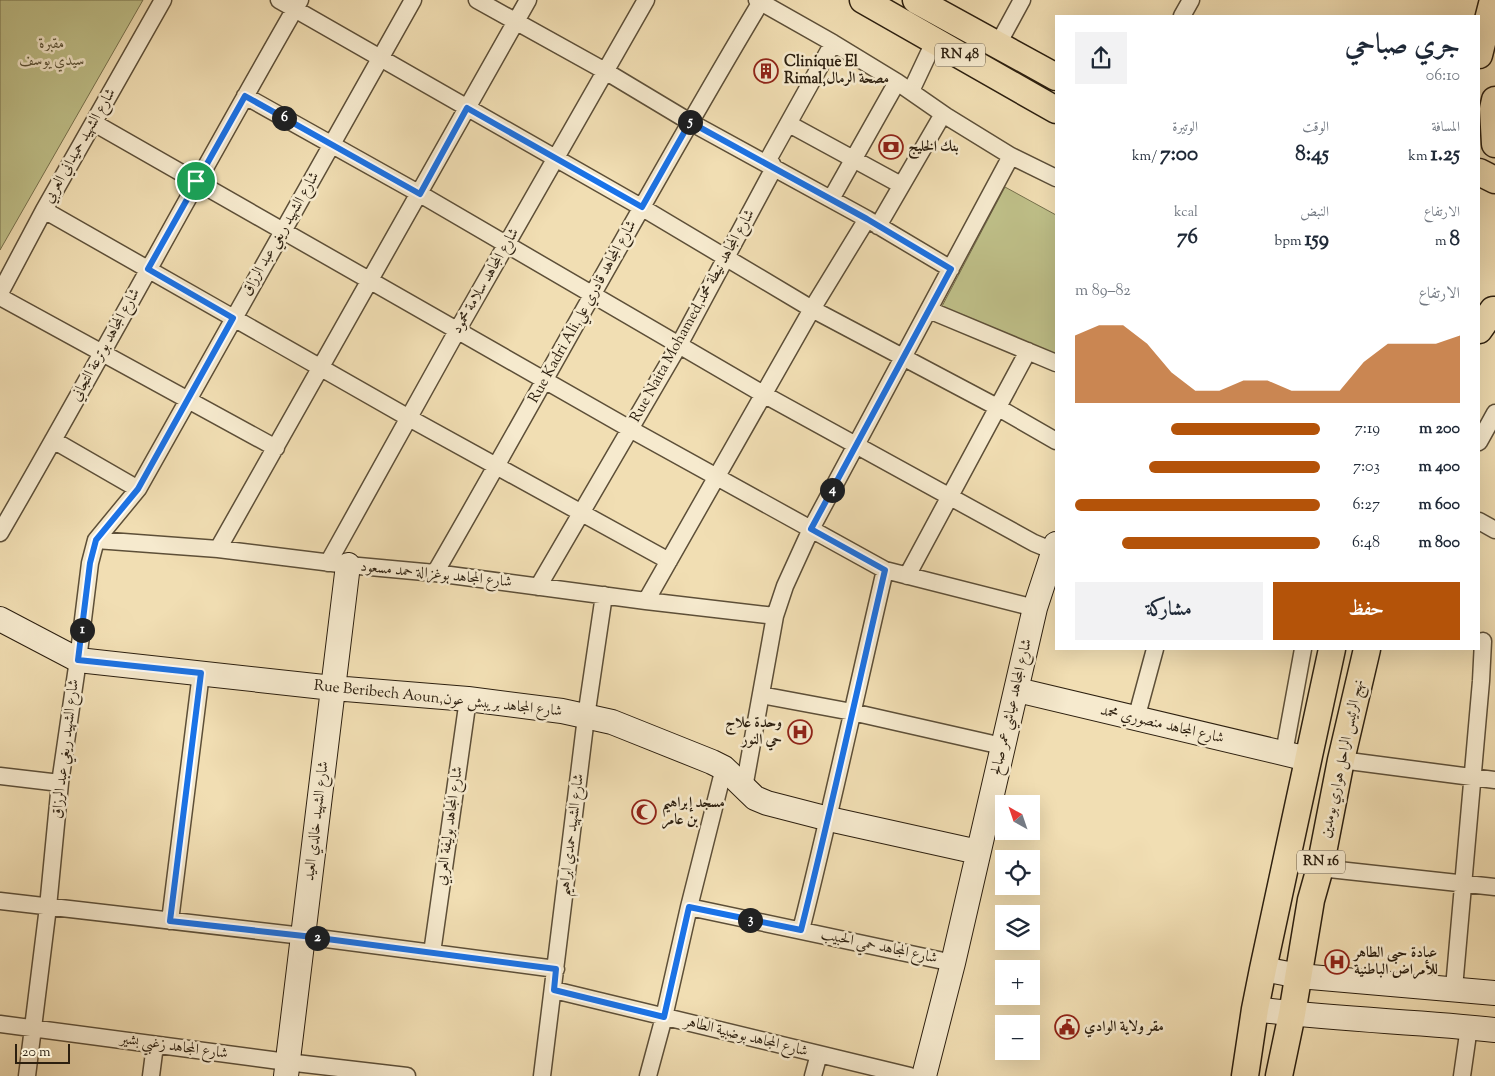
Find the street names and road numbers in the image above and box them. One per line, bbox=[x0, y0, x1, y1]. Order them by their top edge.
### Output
road number: RN 48 bbox=[935, 44, 985, 66]
street label: شارع الشهيد حميداني العربي bbox=[39, 85, 122, 208]
street label: شارع الشهيد ريغي عبد الرزاق bbox=[237, 168, 327, 301]
street label: Rue Naita Mohamed,شارع المجاهد نيطة محمد bbox=[626, 206, 761, 427]
street label: Rue Kadri Ali,شارع المجاهد قادري علي bbox=[524, 217, 644, 408]
street label: شارع المجاهد سلامة محمود bbox=[447, 224, 526, 338]
street label: شارع المجاهد بوترعة التجاني bbox=[66, 285, 147, 406]
street label: شارع المجاهد بوغزالة حمد مسعود bbox=[359, 557, 513, 594]
street label: شارع المجاهد عياشي عمر صالح bbox=[986, 637, 1040, 778]
street label: Rue Beribech Aoun,شارع المجاهد بريبش عون bbox=[313, 676, 563, 723]
street label: شارع الشهيد ريغي عبد الرزاق bbox=[47, 678, 87, 820]
street label: نهج الرئيس الراحل هواري بومدين bbox=[1316, 678, 1372, 841]
street label: شارع المجاهد منصوري محمد bbox=[1098, 701, 1226, 750]
street label: شارع الشهيد خالدي العيد bbox=[299, 760, 336, 882]
street label: شارع المجاهد بوليفة العربي bbox=[431, 765, 470, 887]
street label: شارع الشهيد حمدي ابراهيم bbox=[554, 773, 593, 898]
road number: RN 16 bbox=[1297, 850, 1345, 874]
street label: شارع المجاهد حمي الحبيب bbox=[818, 924, 939, 972]
street label: شارع المجاهد بوضبية الطاهر bbox=[680, 1011, 810, 1063]
street label: شارع المجاهد زغبي بشير bbox=[116, 1029, 229, 1067]

